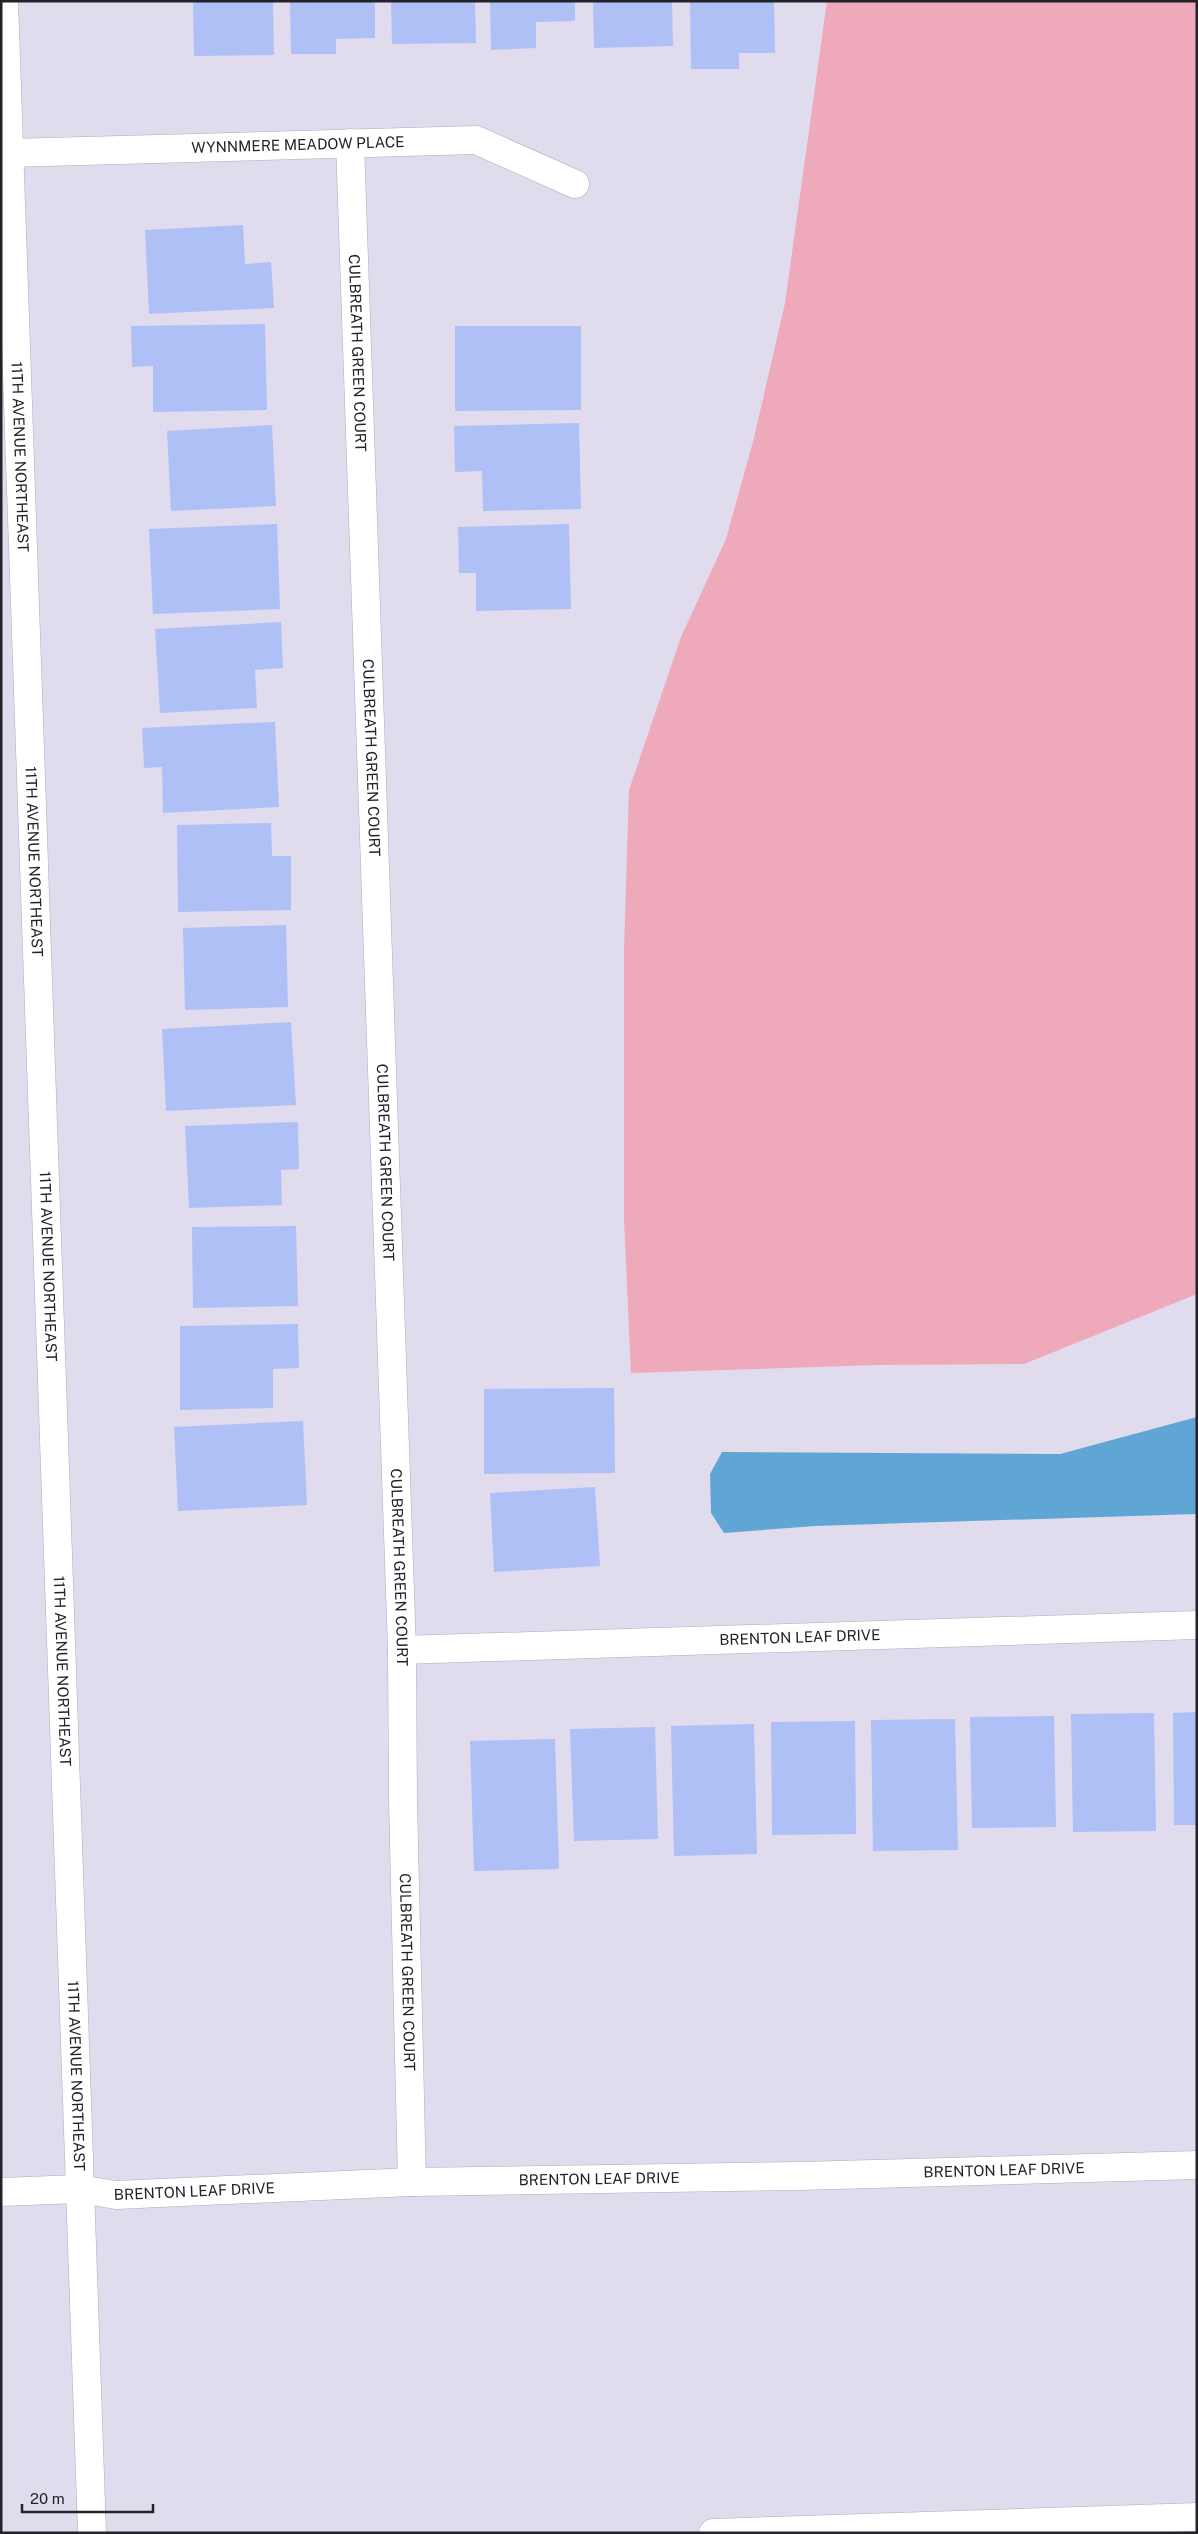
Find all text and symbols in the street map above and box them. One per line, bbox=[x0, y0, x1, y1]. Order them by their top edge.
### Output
street label: WYNNMERE MEADOW PLACE bbox=[191, 133, 405, 156]
street label: CULBREATH GREEN COURT bbox=[346, 254, 370, 452]
street label: 11TH AVENUE NORTHEAST bbox=[9, 361, 32, 552]
street label: CULBREATH GREEN COURT bbox=[360, 658, 384, 857]
street label: 11TH AVENUE NORTHEAST bbox=[23, 766, 46, 957]
street label: CULBREATH GREEN COURT bbox=[374, 1063, 398, 1262]
street label: 11TH AVENUE NORTHEAST bbox=[37, 1171, 60, 1362]
street label: CULBREATH GREEN COURT bbox=[388, 1468, 411, 1666]
street label: 11TH AVENUE NORTHEAST bbox=[51, 1575, 74, 1767]
street label: BRENTON LEAF DRIVE bbox=[719, 1626, 881, 1648]
street label: CULBREATH GREEN COURT bbox=[397, 1873, 418, 2071]
street label: 11TH AVENUE NORTHEAST bbox=[65, 1980, 88, 2171]
street label: BRENTON LEAF DRIVE bbox=[923, 2159, 1085, 2181]
street label: BRENTON LEAF DRIVE bbox=[518, 2169, 680, 2188]
street label: BRENTON LEAF DRIVE bbox=[113, 2179, 275, 2203]
scale bar bbox=[22, 2482, 154, 2514]
text: 20 m bbox=[30, 2490, 65, 2507]

